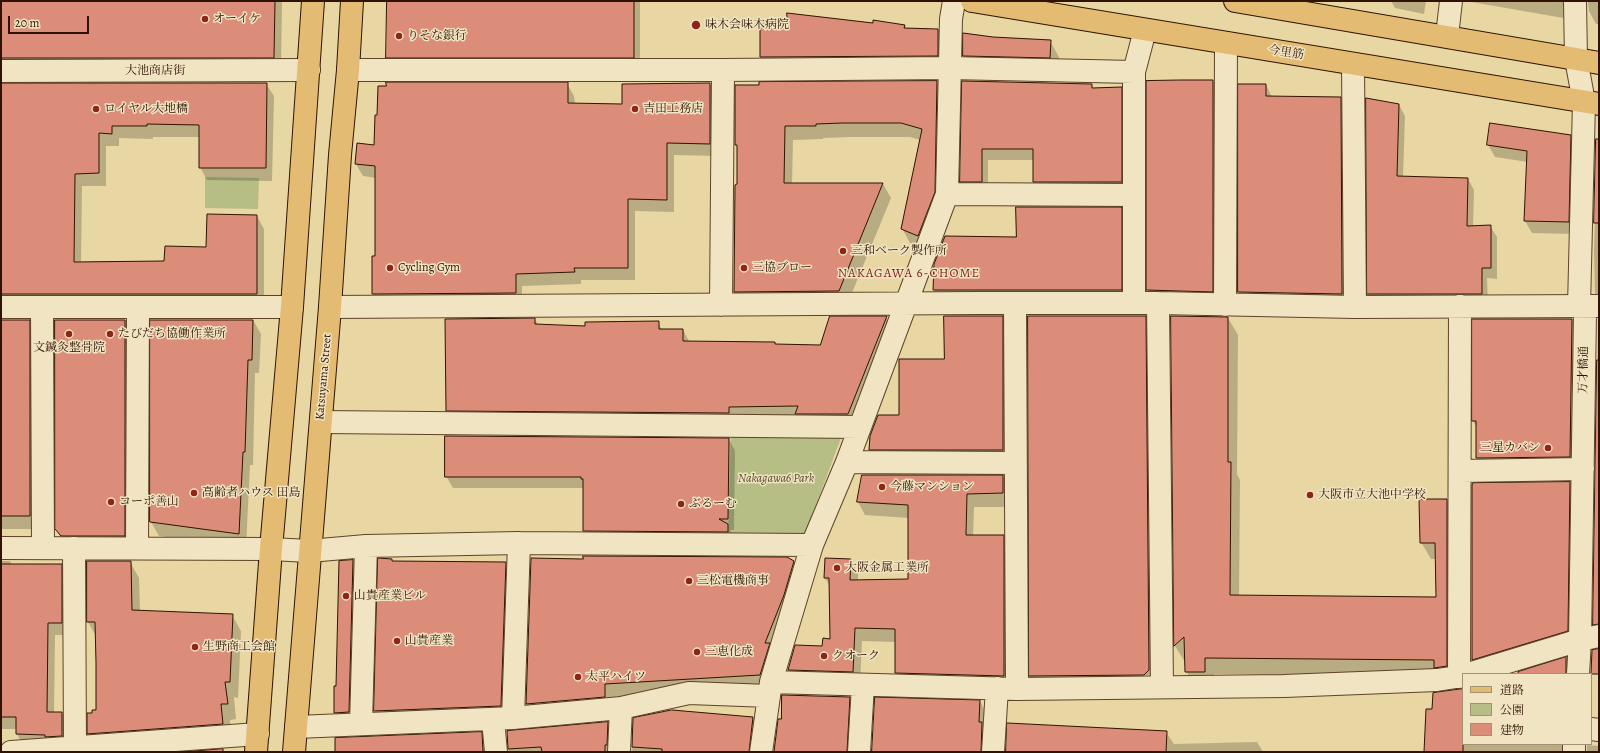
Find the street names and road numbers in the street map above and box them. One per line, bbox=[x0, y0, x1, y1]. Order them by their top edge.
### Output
street label: 今里筋 bbox=[1267, 43, 1305, 63]
street label: 大池商店街 bbox=[125, 64, 185, 78]
street label: Katsuyama Street bbox=[313, 333, 335, 421]
street label: 万才橋通 bbox=[1576, 346, 1592, 394]

